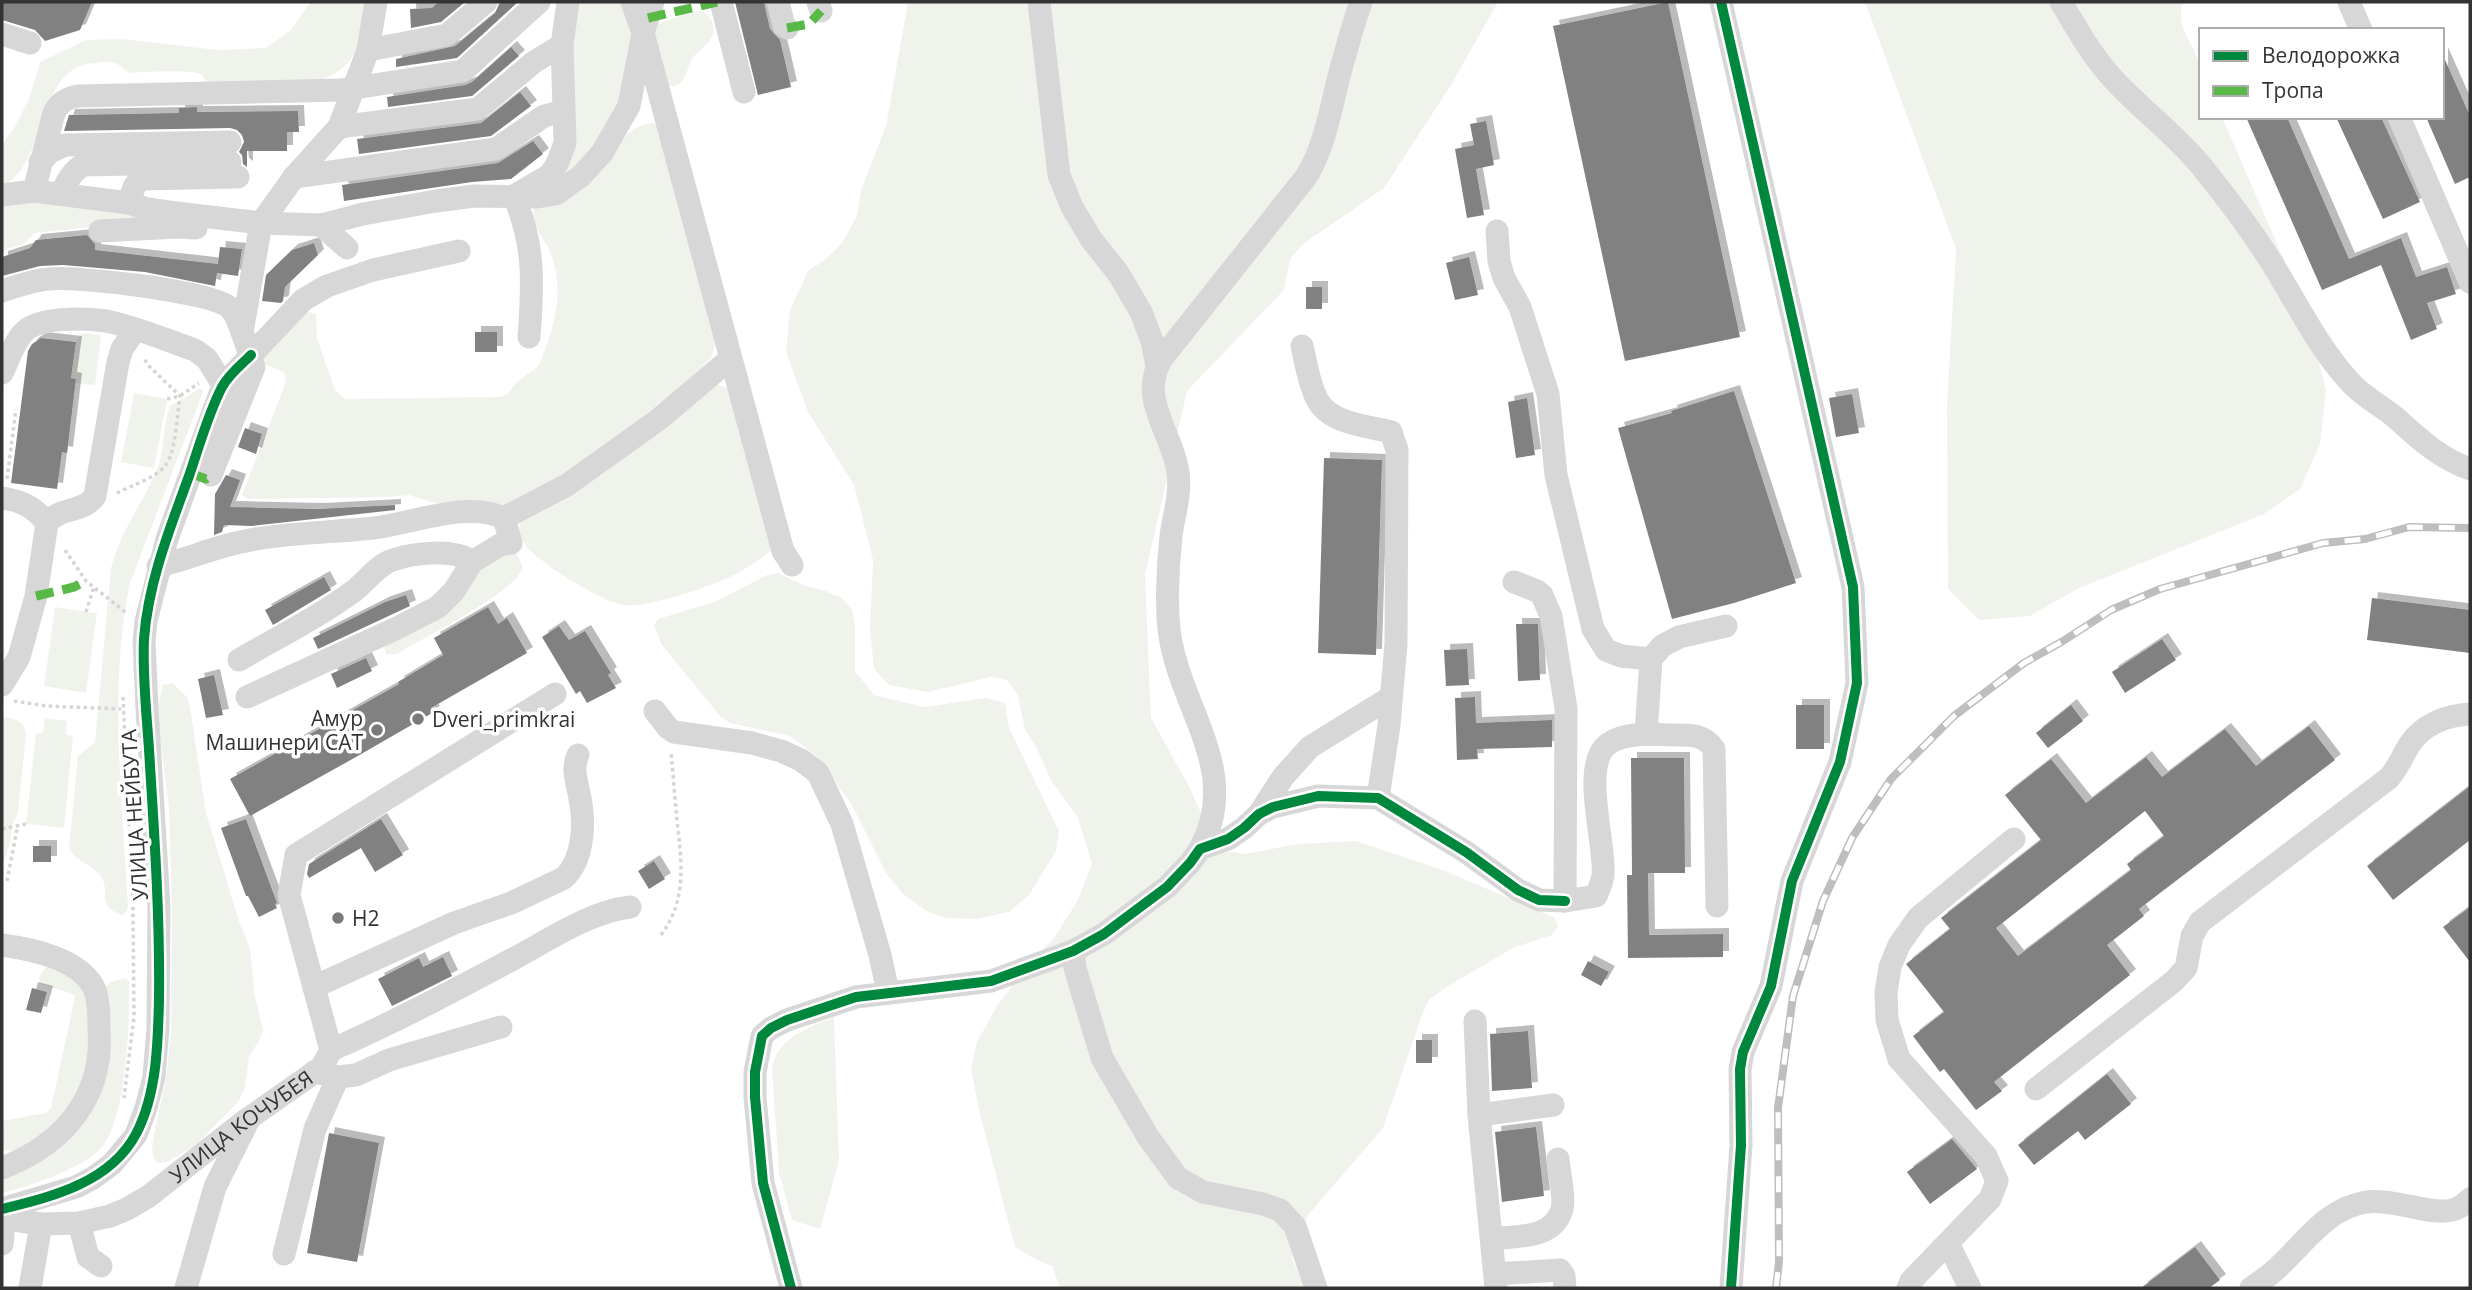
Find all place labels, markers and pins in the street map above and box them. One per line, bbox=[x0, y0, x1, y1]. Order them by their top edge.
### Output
place label: Амур Машинери CAT bbox=[206, 704, 363, 756]
place label: Dveri_primkrai bbox=[432, 705, 575, 733]
marker: Dveri_primkrai bbox=[410, 711, 426, 727]
marker: Амур Машинери CAT bbox=[369, 722, 385, 738]
place label: H2 bbox=[352, 904, 380, 932]
marker: H2 bbox=[330, 910, 346, 926]

